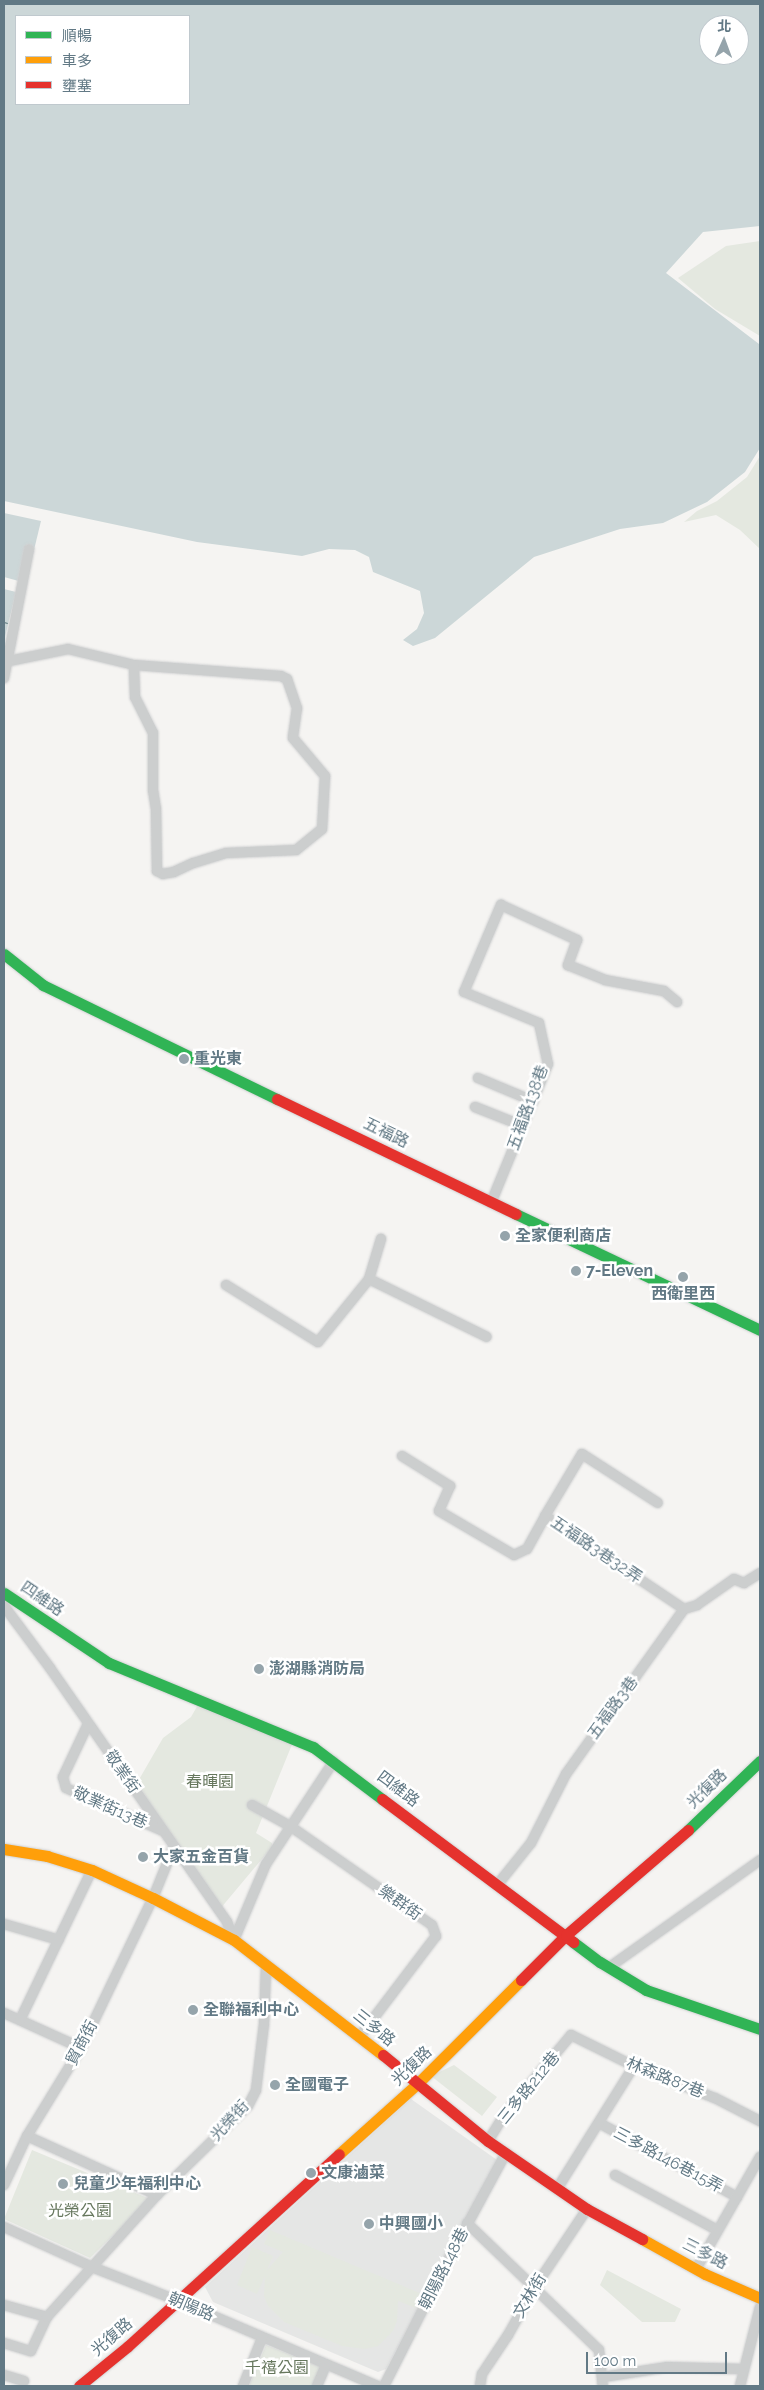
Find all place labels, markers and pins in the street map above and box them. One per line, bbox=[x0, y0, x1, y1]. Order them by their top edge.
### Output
place label: 重光東 bbox=[194, 1049, 242, 1069]
marker: 重光東 bbox=[178, 1053, 190, 1065]
place label: 全家便利商店 bbox=[515, 1226, 611, 1246]
marker: 全家便利商店 bbox=[499, 1230, 511, 1242]
place label: 7-Eleven bbox=[586, 1261, 653, 1281]
marker: 7-Eleven bbox=[570, 1265, 582, 1277]
marker: 西衛里西 bbox=[677, 1271, 689, 1283]
place label: 西衛里西 bbox=[651, 1284, 715, 1304]
place label: 澎湖縣消防局 bbox=[269, 1659, 365, 1679]
marker: 澎湖縣消防局 bbox=[253, 1663, 265, 1675]
place label: 大家五金百貨 bbox=[153, 1847, 249, 1867]
marker: 大家五金百貨 bbox=[137, 1851, 149, 1863]
place label: 全聯福利中心 bbox=[203, 2000, 299, 2020]
marker: 全聯福利中心 bbox=[187, 2004, 199, 2016]
place label: 全國電子 bbox=[285, 2075, 349, 2095]
marker: 全國電子 bbox=[269, 2079, 281, 2091]
place label: 文康滷菜 bbox=[321, 2163, 385, 2183]
marker: 文康滷菜 bbox=[305, 2167, 317, 2179]
place label: 兒童少年福利中心 bbox=[73, 2174, 201, 2194]
marker: 兒童少年福利中心 bbox=[57, 2178, 69, 2190]
place label: 中興國小 bbox=[379, 2214, 443, 2234]
marker: 中興國小 bbox=[363, 2218, 375, 2230]

